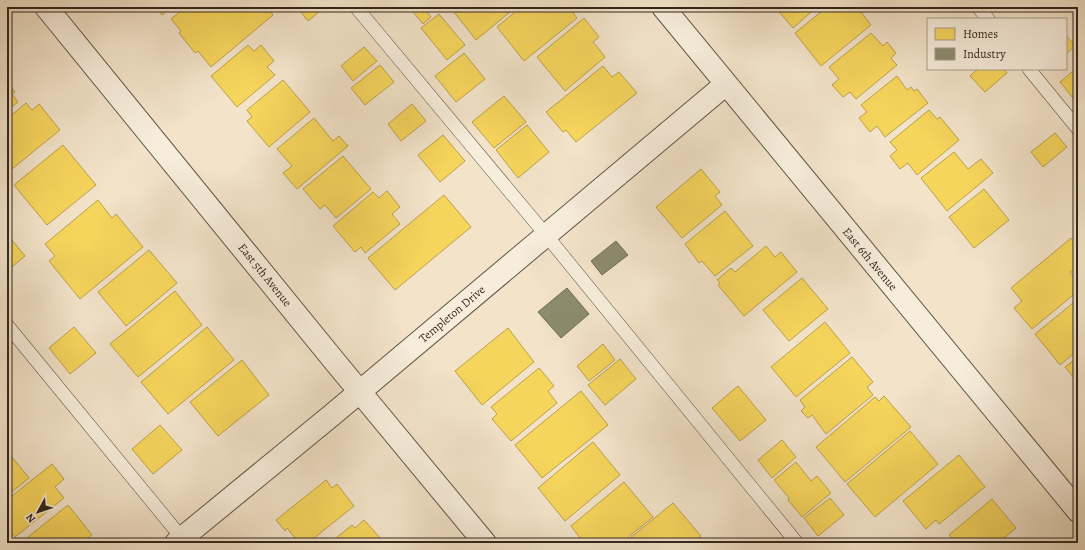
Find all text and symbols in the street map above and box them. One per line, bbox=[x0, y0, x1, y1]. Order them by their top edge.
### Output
legend bbox=[927, 18, 1067, 70]
text: Homes bbox=[963, 26, 998, 42]
text: Industry bbox=[963, 46, 1006, 62]
street label: East 6th Avenue bbox=[839, 224, 901, 294]
street label: East 5th Avenue bbox=[234, 240, 296, 310]
street label: Templeton Drive bbox=[416, 282, 488, 346]
north arrow bbox=[18, 492, 58, 532]
text: N bbox=[22, 510, 39, 526]

